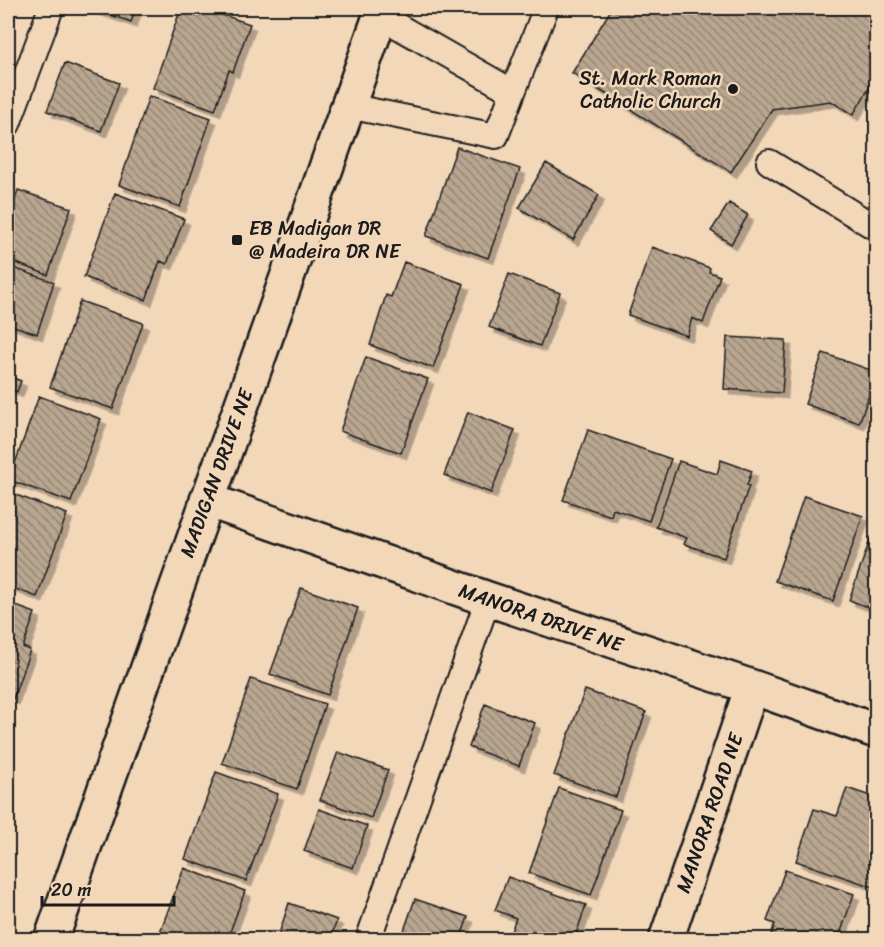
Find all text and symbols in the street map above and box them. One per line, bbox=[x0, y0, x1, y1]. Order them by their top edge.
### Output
place label: St. Mark Roman Catholic Church bbox=[579, 61, 721, 119]
marker: St. Mark Roman Catholic Church bbox=[726, 82, 740, 96]
place label: EB Madigan DR @ Madeira DR NE bbox=[249, 211, 402, 269]
marker: EB Madigan DR @ Madeira DR NE bbox=[230, 233, 244, 247]
street label: MADIGAN DRIVE NE bbox=[170, 382, 264, 562]
street label: MANORA DRIVE NE bbox=[454, 573, 630, 663]
street label: MANORA ROAD NE bbox=[666, 727, 754, 898]
scale bar bbox=[42, 869, 174, 907]
text: 20 m bbox=[51, 874, 91, 906]

